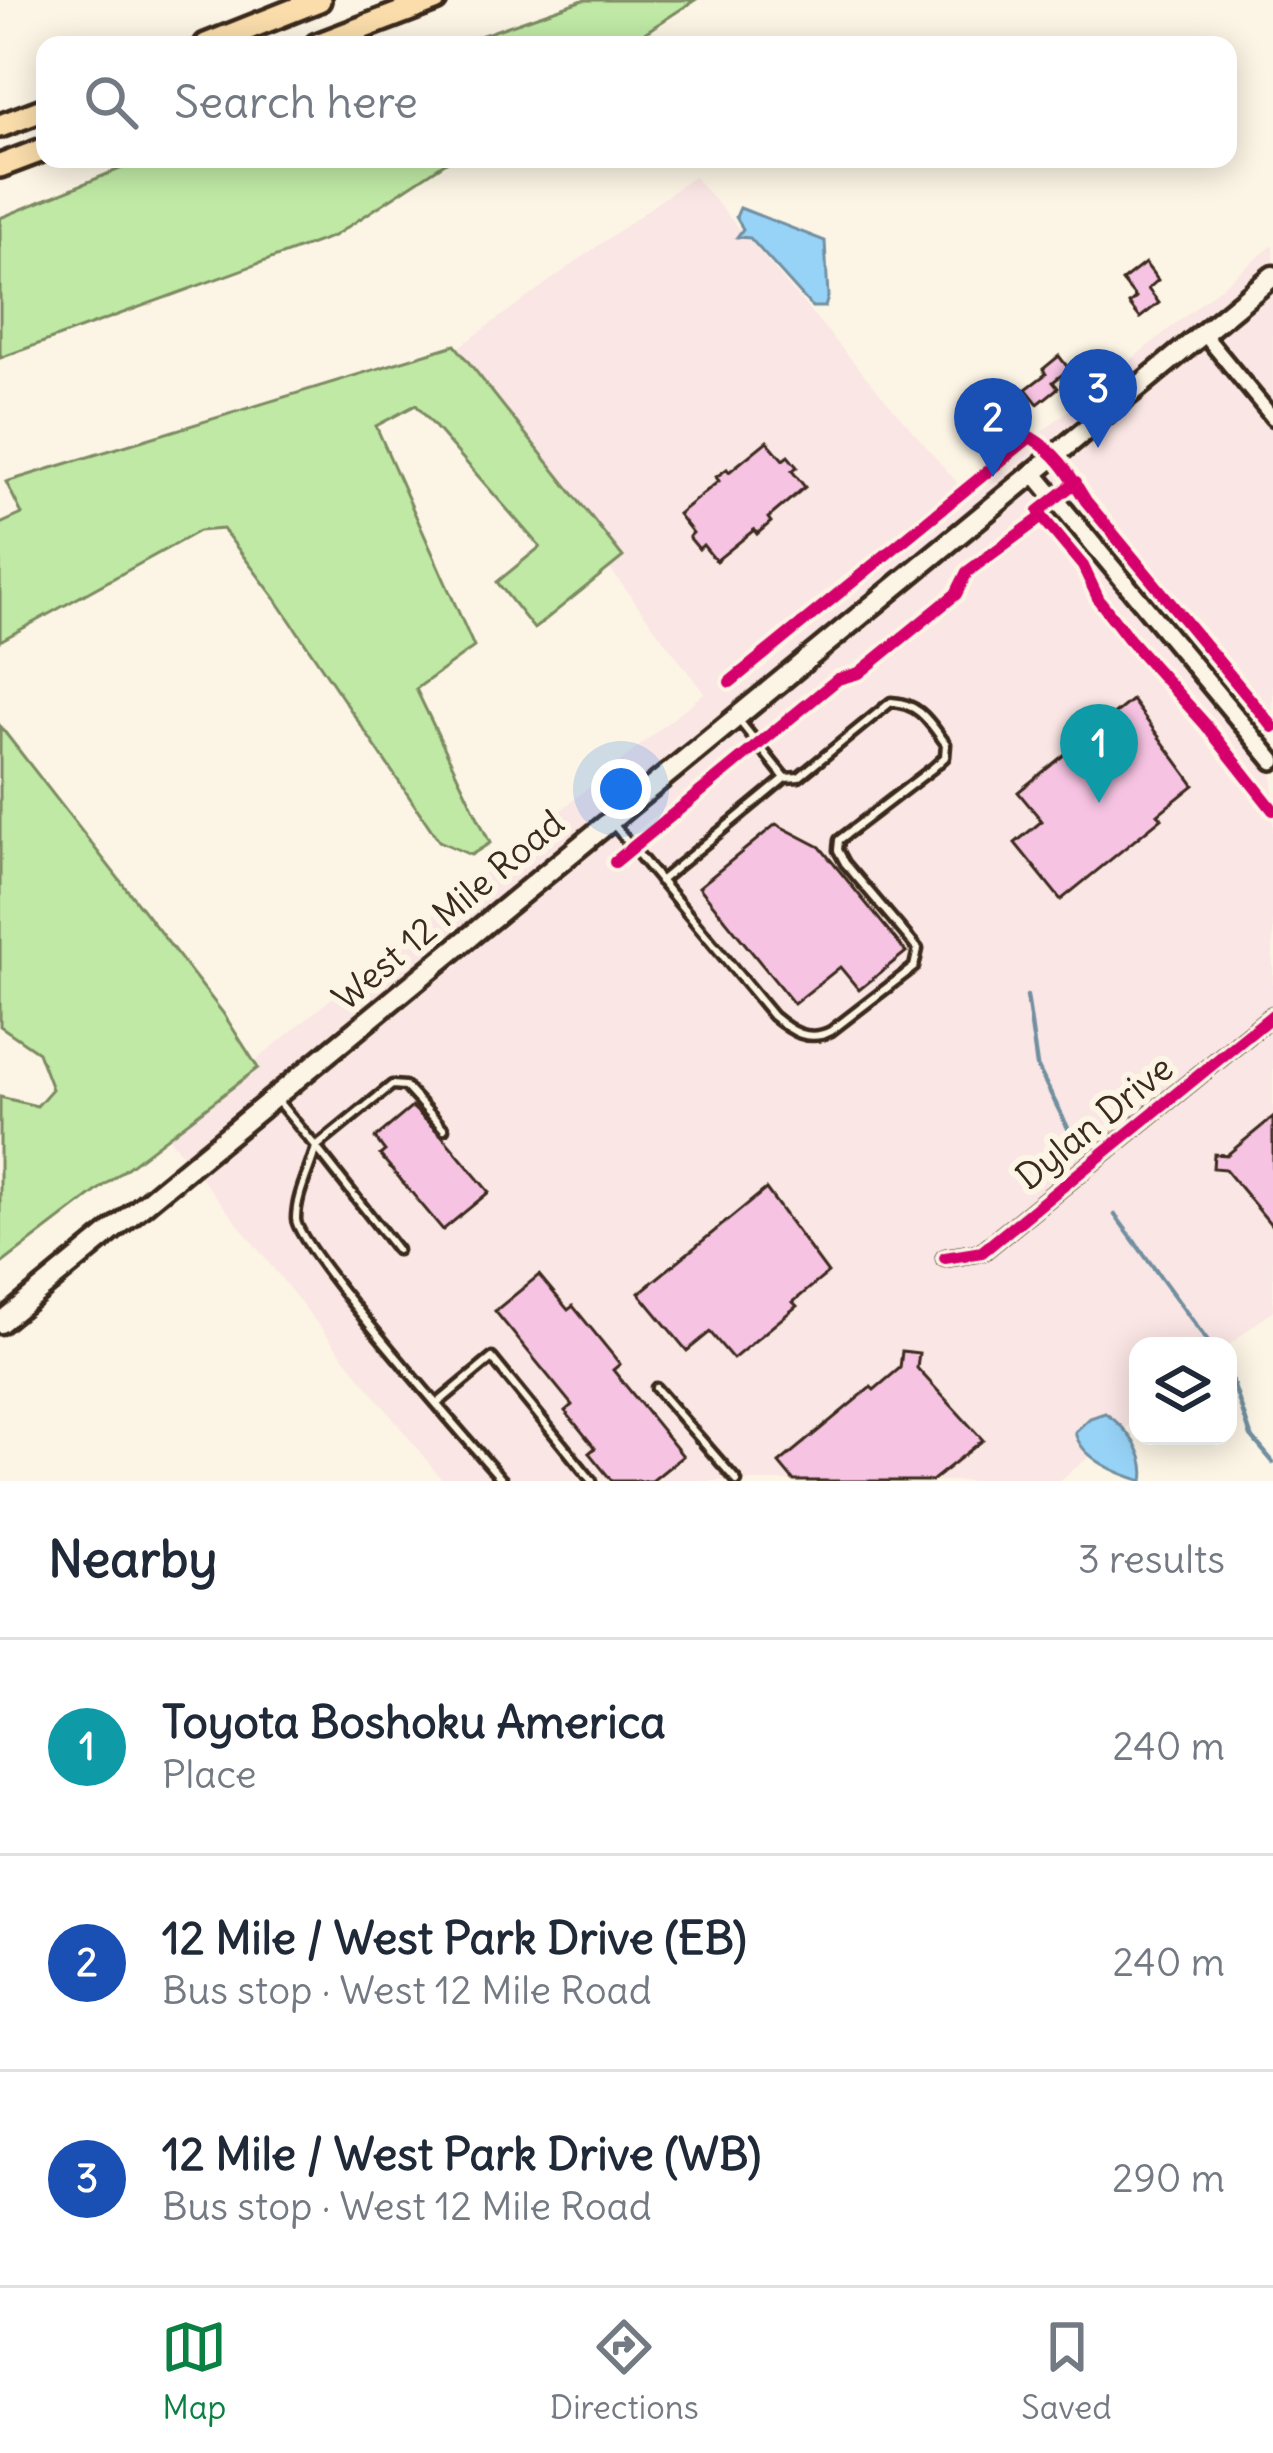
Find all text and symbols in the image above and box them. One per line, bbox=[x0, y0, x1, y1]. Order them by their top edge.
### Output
search box bbox=[36, 36, 1237, 168]
icon: search bbox=[78, 69, 144, 135]
text: Search here bbox=[174, 74, 418, 130]
pin: 3 bbox=[1059, 349, 1137, 448]
pin: 2 bbox=[954, 378, 1032, 477]
pin: 1 bbox=[1060, 704, 1138, 803]
your location bbox=[591, 759, 651, 819]
street label: West 12 Mile Road bbox=[324, 801, 573, 1020]
street label: Dylan Drive bbox=[1007, 1045, 1182, 1199]
map controls bbox=[1129, 1337, 1237, 1445]
button: layers bbox=[1129, 1337, 1237, 1445]
text: Nearby bbox=[48, 1527, 217, 1591]
text: 3 results bbox=[1078, 1535, 1225, 1584]
text: Toyota Boshoku America bbox=[162, 1694, 666, 1750]
text: 1 bbox=[79, 1722, 95, 1771]
text: 240 m bbox=[1113, 1722, 1225, 1771]
text: Place bbox=[162, 1750, 256, 1799]
text: 12 Mile / West Park Drive (EB) bbox=[162, 1910, 747, 1966]
text: 2 bbox=[76, 1938, 98, 1987]
text: 240 m bbox=[1113, 1938, 1225, 1987]
text: Bus stop · West 12 Mile Road bbox=[162, 1966, 652, 2015]
text: 12 Mile / West Park Drive (WB) bbox=[162, 2126, 761, 2182]
text: 3 bbox=[76, 2154, 98, 2203]
text: 290 m bbox=[1112, 2154, 1225, 2203]
text: Bus stop · West 12 Mile Road bbox=[162, 2182, 652, 2231]
tab: Map bbox=[161, 2314, 227, 2428]
tab: Directions bbox=[550, 2314, 699, 2428]
tab: Saved bbox=[1021, 2314, 1112, 2428]

